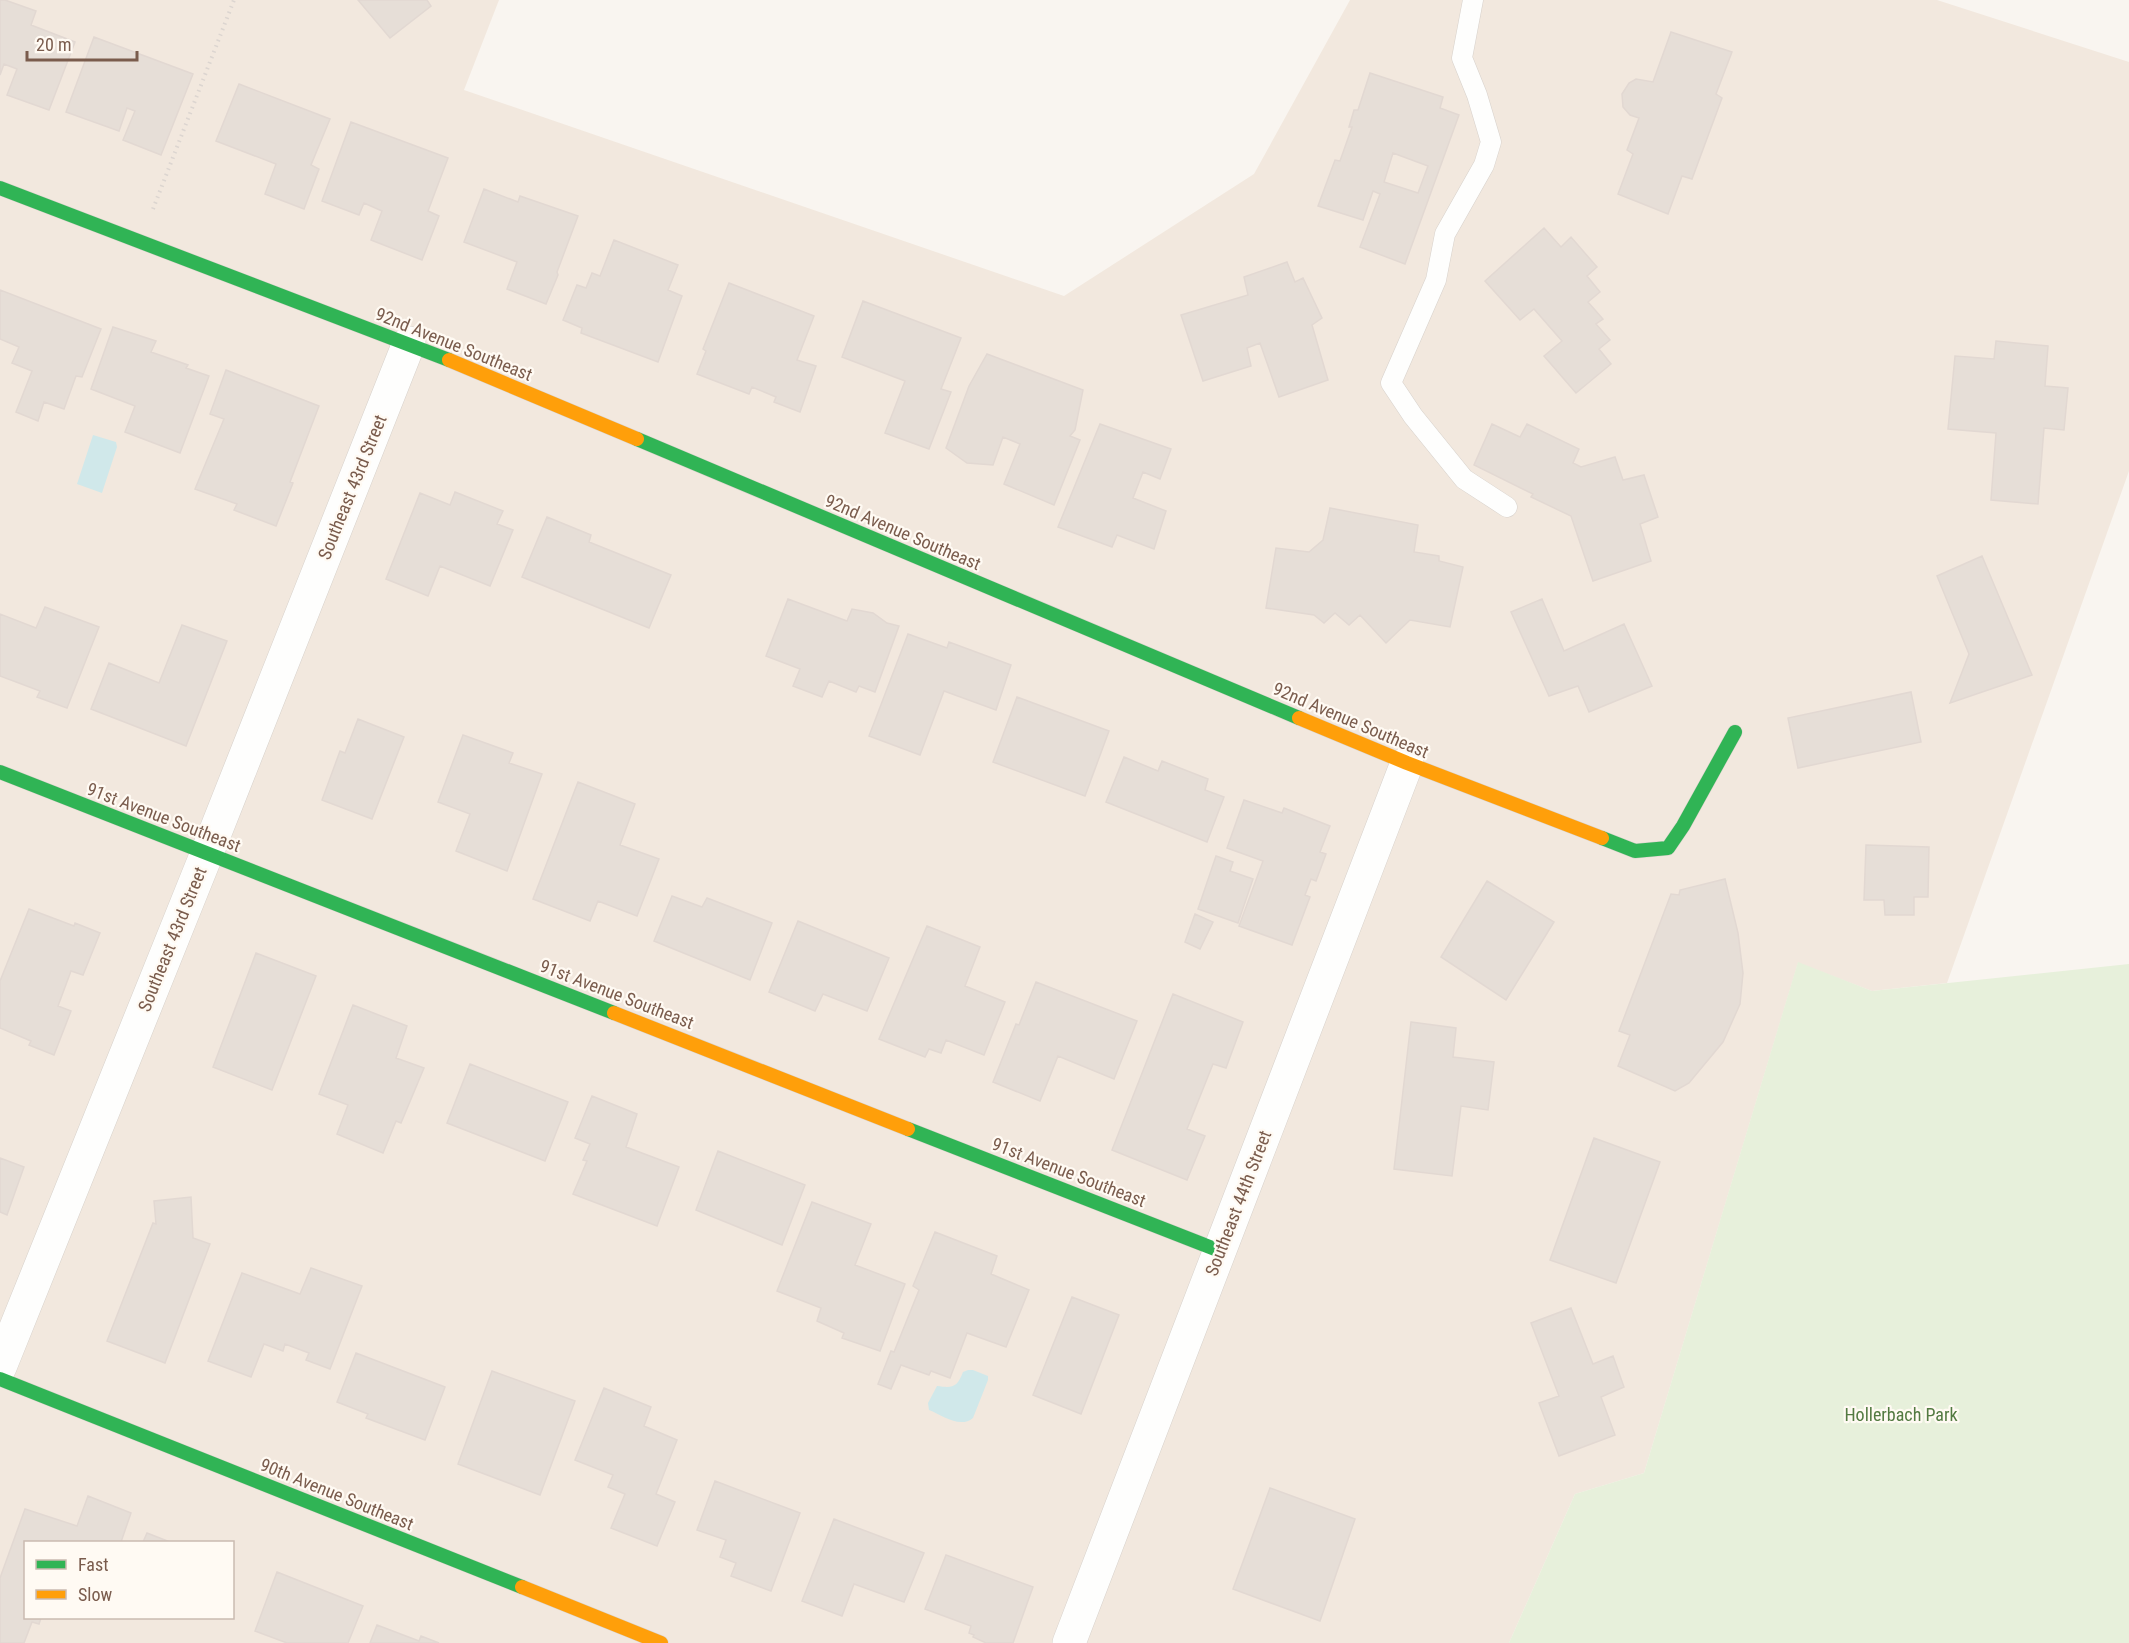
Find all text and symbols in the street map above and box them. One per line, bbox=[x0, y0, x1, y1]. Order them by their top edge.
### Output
scale bar bbox=[27, 24, 136, 62]
text: 20 m bbox=[36, 34, 71, 55]
street label: 92nd Avenue Southeast bbox=[373, 303, 535, 385]
street label: Southeast 43rd Street bbox=[313, 412, 391, 562]
street label: 92nd Avenue Southeast bbox=[822, 490, 984, 574]
street label: 92nd Avenue Southeast bbox=[1270, 678, 1432, 762]
street label: 91st Avenue Southeast bbox=[84, 778, 244, 856]
street label: Southeast 43rd Street bbox=[133, 864, 211, 1014]
street label: 91st Avenue Southeast bbox=[537, 955, 697, 1033]
street label: Southeast 44th Street bbox=[1201, 1127, 1275, 1279]
street label: 91st Avenue Southeast bbox=[989, 1133, 1149, 1211]
park label: Hollerbach Park bbox=[1844, 1404, 1958, 1425]
street label: 90th Avenue Southeast bbox=[257, 1454, 417, 1534]
legend bbox=[24, 1541, 234, 1619]
text: Fast bbox=[78, 1554, 109, 1575]
text: Slow bbox=[78, 1584, 113, 1605]

